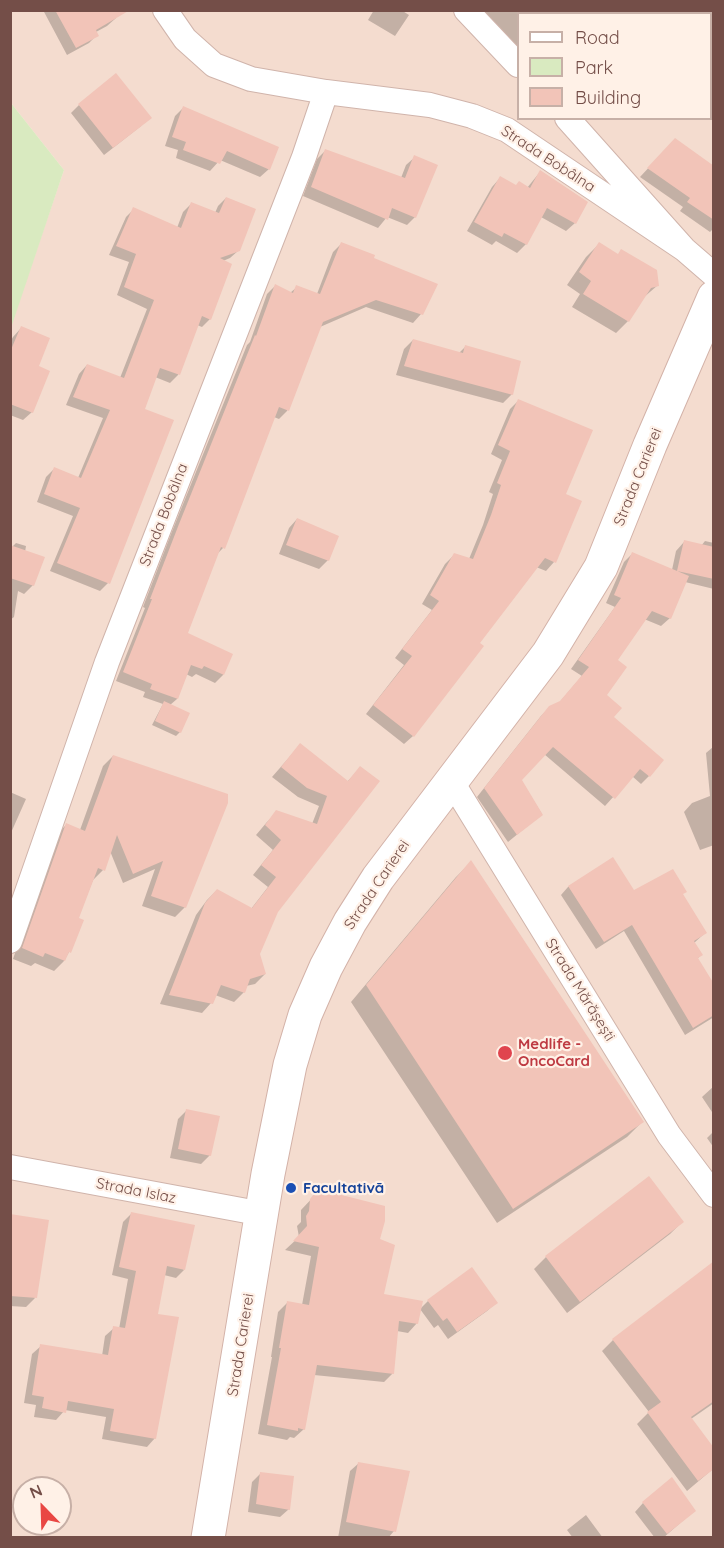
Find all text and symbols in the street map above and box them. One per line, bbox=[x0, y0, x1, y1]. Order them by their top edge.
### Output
legend bbox=[517, 12, 712, 120]
text: Road bbox=[575, 26, 620, 49]
text: Park bbox=[575, 56, 613, 79]
text: Building bbox=[575, 86, 641, 109]
street label: Strada Bobâlna bbox=[498, 122, 598, 196]
street label: Strada Carierei bbox=[610, 425, 666, 529]
street label: Strada Bobâlna bbox=[136, 461, 192, 569]
street label: Strada Carierei bbox=[340, 837, 414, 933]
street label: Strada Mărășești bbox=[541, 935, 619, 1045]
place label: Medlife - OncoCard bbox=[518, 1035, 590, 1070]
marker: Medlife - OncoCard bbox=[496, 1044, 514, 1062]
street label: Strada Islaz bbox=[95, 1174, 177, 1208]
place label: Facultativă bbox=[303, 1179, 384, 1197]
marker: Facultativă bbox=[284, 1181, 298, 1195]
street label: Strada Carierei bbox=[224, 1292, 258, 1398]
north arrow bbox=[12, 1476, 72, 1536]
text: N bbox=[26, 1480, 45, 1503]

